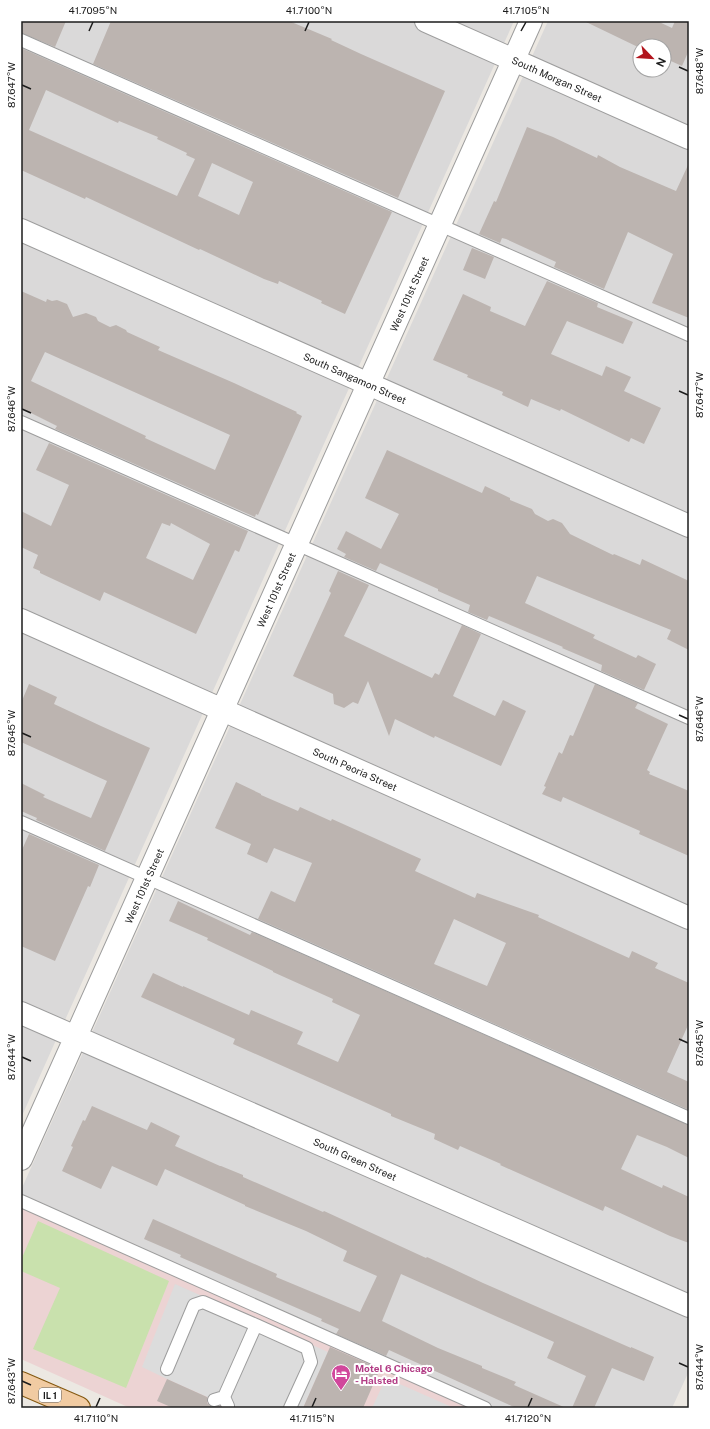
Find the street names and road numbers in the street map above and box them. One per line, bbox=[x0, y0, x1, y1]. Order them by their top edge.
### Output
street label: South Morgan Street bbox=[510, 54, 604, 104]
street label: West 101st Street bbox=[387, 255, 431, 333]
street label: South Sangamon Street bbox=[302, 350, 408, 406]
street label: West 101st Street bbox=[254, 551, 298, 629]
street label: South Peoria Street bbox=[311, 745, 399, 793]
street label: West 101st Street bbox=[122, 847, 166, 925]
street label: South Green Street bbox=[311, 1135, 399, 1183]
road number: IL 1 bbox=[39, 1388, 61, 1402]

